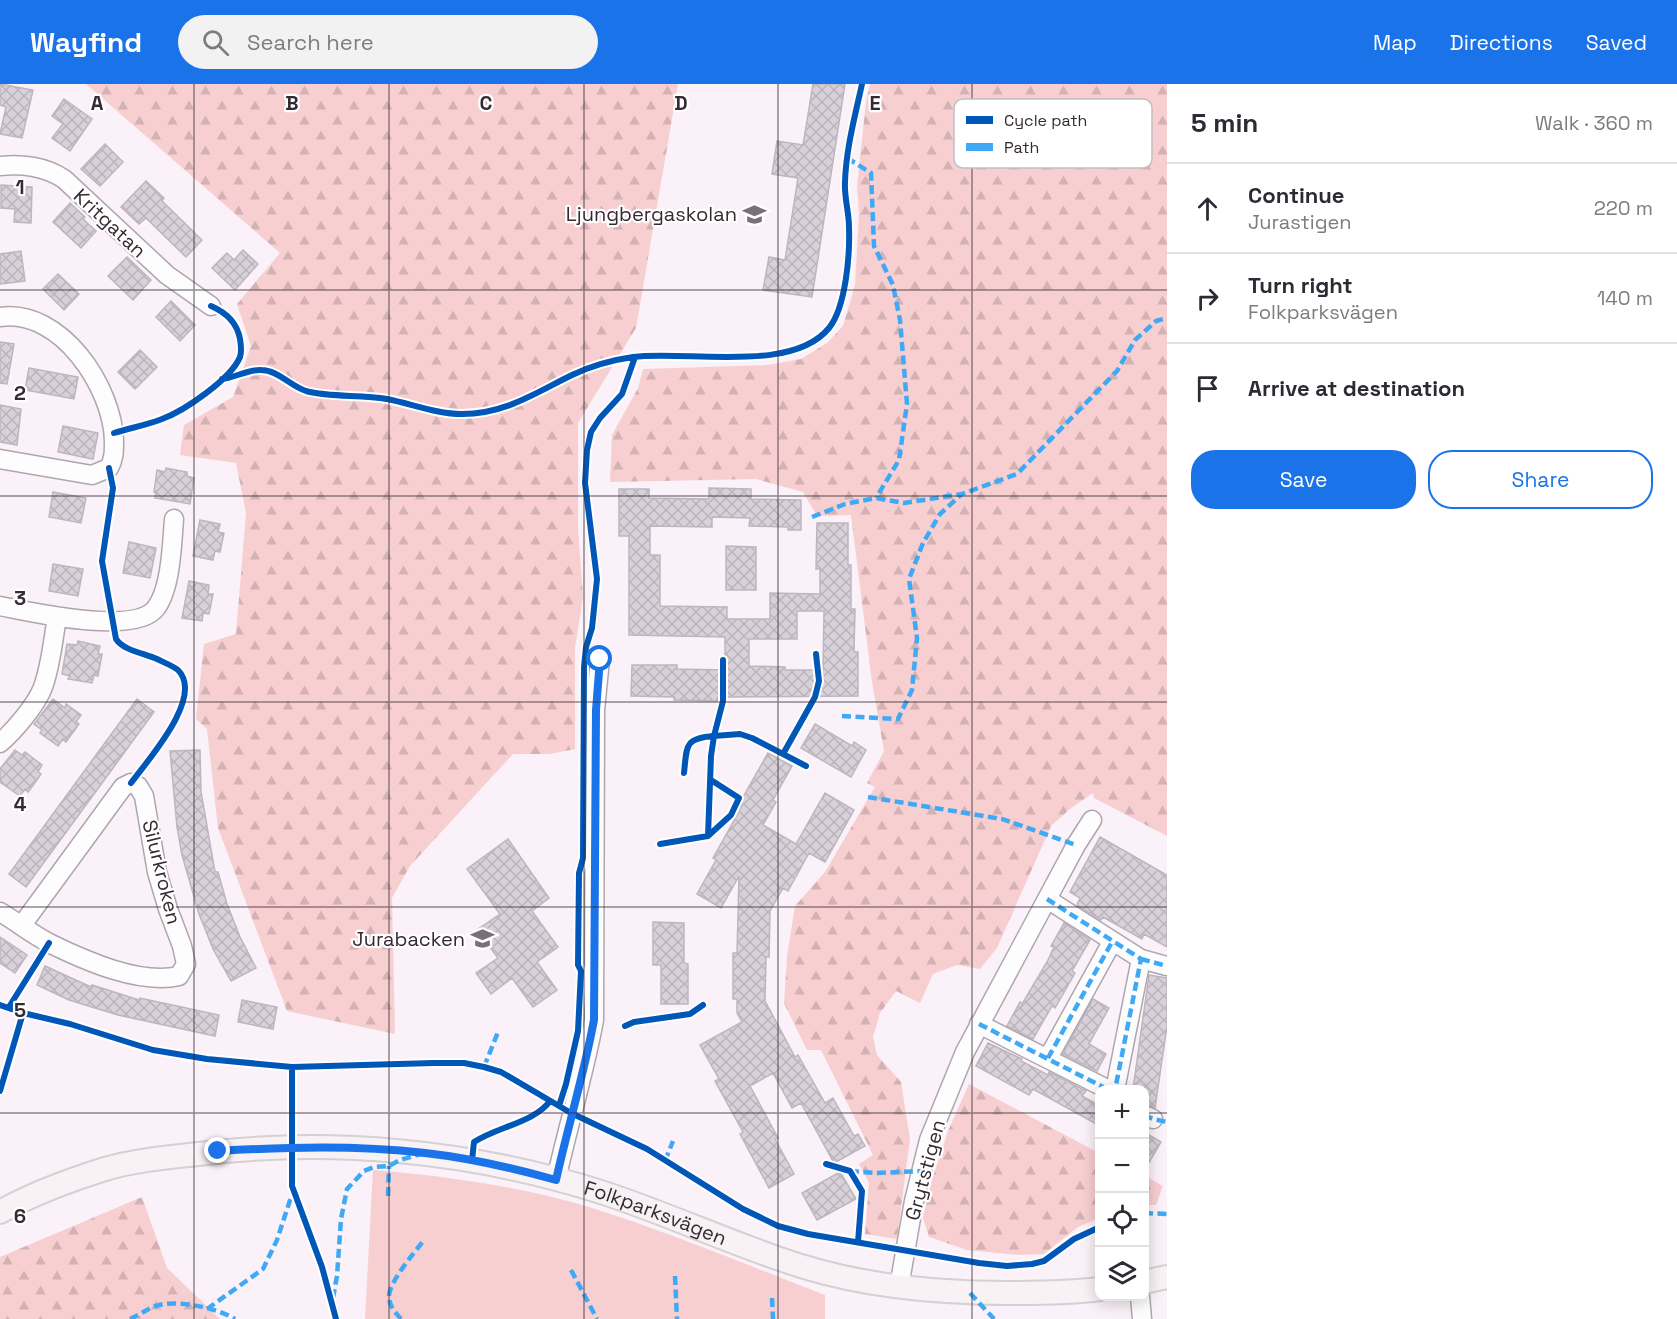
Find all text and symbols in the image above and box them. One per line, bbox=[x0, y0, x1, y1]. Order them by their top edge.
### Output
search box bbox=[178, 15, 598, 69]
text: Wayfind bbox=[30, 24, 142, 60]
icon: search bbox=[199, 26, 232, 59]
text: Search here bbox=[247, 28, 374, 56]
text: Map bbox=[1373, 29, 1417, 56]
text: Directions bbox=[1450, 29, 1553, 56]
text: Saved bbox=[1586, 29, 1647, 56]
text: A bbox=[91, 90, 104, 116]
text: B bbox=[285, 90, 299, 116]
text: C bbox=[480, 90, 493, 116]
text: D bbox=[674, 90, 688, 116]
text: E bbox=[869, 90, 881, 116]
legend bbox=[954, 99, 1152, 168]
text: 5 min bbox=[1191, 106, 1258, 140]
text: Cycle path bbox=[1004, 110, 1087, 131]
text: Walk · 360 m bbox=[1535, 110, 1653, 136]
text: Path bbox=[1004, 137, 1039, 158]
text: 1 bbox=[15, 174, 25, 200]
text: Continue bbox=[1248, 181, 1344, 209]
street label: Kritgatan bbox=[68, 183, 152, 263]
icon: ahead bbox=[1191, 192, 1224, 225]
text: 220 m bbox=[1594, 195, 1653, 221]
place label: Ljungbergaskolan bbox=[566, 201, 737, 227]
school or university icon: Ljungbergaskolan bbox=[742, 201, 768, 227]
text: Jurastigen bbox=[1248, 209, 1352, 235]
text: Turn right bbox=[1248, 271, 1353, 299]
icon: right bbox=[1191, 282, 1224, 315]
text: 140 m bbox=[1597, 285, 1653, 311]
text: Folkparksvägen bbox=[1248, 299, 1398, 325]
icon: arrive bbox=[1191, 372, 1224, 405]
text: Arrive at destination bbox=[1248, 374, 1465, 402]
text: 2 bbox=[14, 380, 26, 406]
button: Save bbox=[1191, 450, 1416, 509]
button: Share bbox=[1428, 450, 1653, 509]
text: 3 bbox=[14, 585, 26, 611]
route start bbox=[586, 645, 612, 671]
text: 4 bbox=[14, 791, 27, 817]
street label: Silurkroken bbox=[137, 817, 187, 927]
place label: Jurabacken bbox=[352, 926, 465, 952]
school or university icon: Jurabacken bbox=[470, 926, 496, 952]
text: 5 bbox=[14, 997, 26, 1023]
map controls bbox=[1095, 1085, 1149, 1301]
button: + bbox=[1095, 1085, 1149, 1139]
street label: Grytstigen bbox=[899, 1117, 951, 1223]
route end bbox=[204, 1137, 230, 1163]
button: − bbox=[1095, 1139, 1149, 1193]
street label: Folkparksvägen bbox=[581, 1175, 730, 1251]
button: locate bbox=[1095, 1193, 1149, 1247]
text: 6 bbox=[14, 1203, 26, 1229]
button: layers bbox=[1095, 1247, 1149, 1301]

